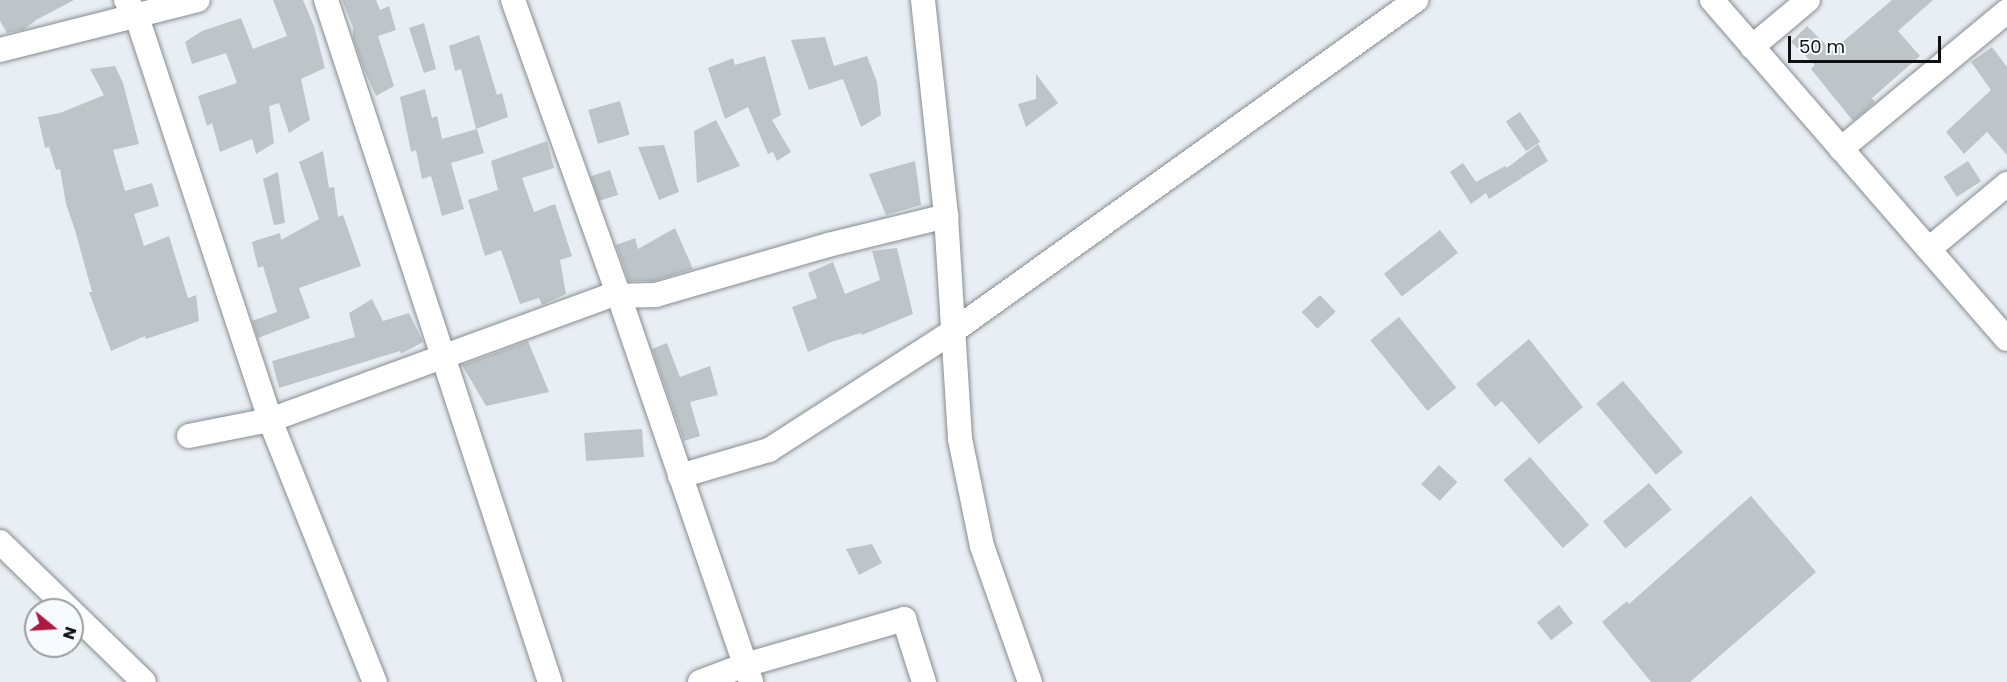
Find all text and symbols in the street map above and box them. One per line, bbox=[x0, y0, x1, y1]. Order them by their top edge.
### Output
scale bar bbox=[1791, 24, 1944, 62]
text: 50 m bbox=[1799, 34, 1845, 59]
north arrow bbox=[24, 598, 84, 658]
text: N bbox=[57, 624, 82, 642]

